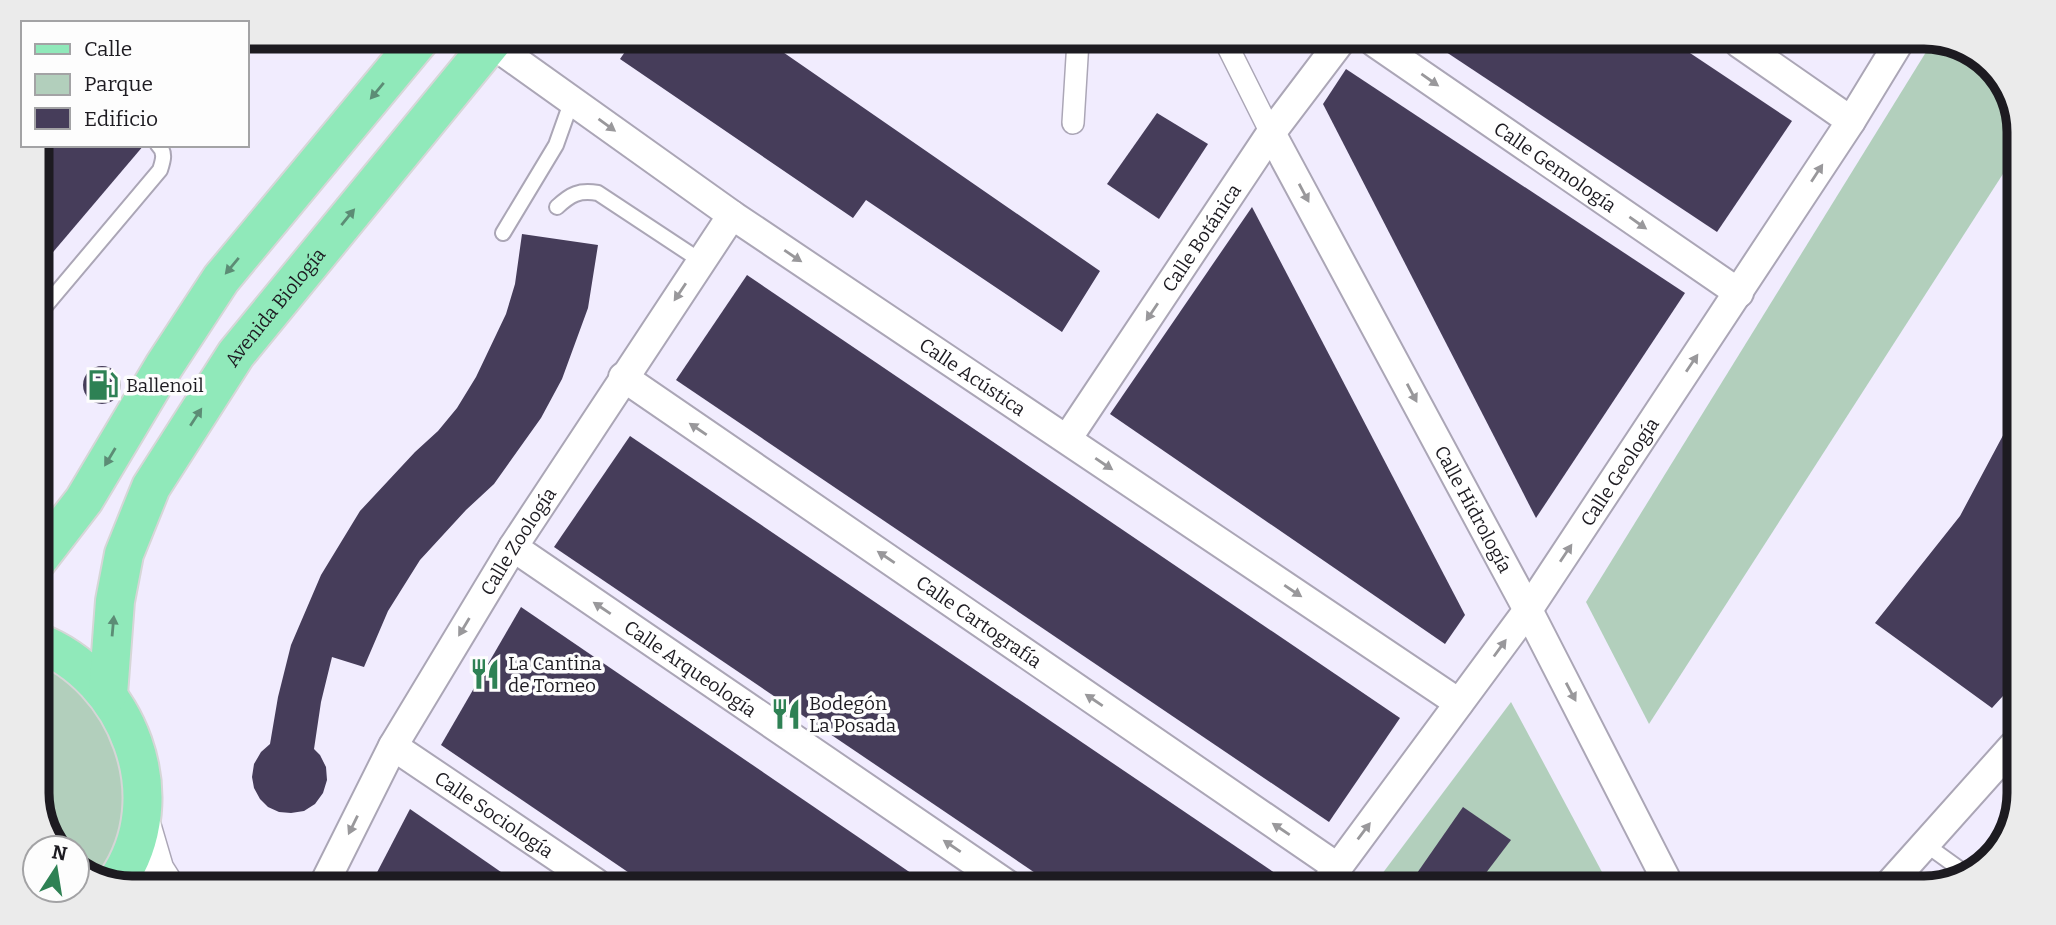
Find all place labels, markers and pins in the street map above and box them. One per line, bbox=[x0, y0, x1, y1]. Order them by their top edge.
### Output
fuel station icon: Ballenoil bbox=[86, 368, 120, 402]
place label: Ballenoil bbox=[126, 374, 204, 397]
place label: La Cantina de Torneo bbox=[508, 652, 602, 697]
restaurant icon: La Cantina de Torneo bbox=[468, 657, 502, 691]
place label: Bodegón La Posada bbox=[809, 692, 897, 737]
restaurant icon: Bodegón La Posada bbox=[769, 697, 803, 731]

